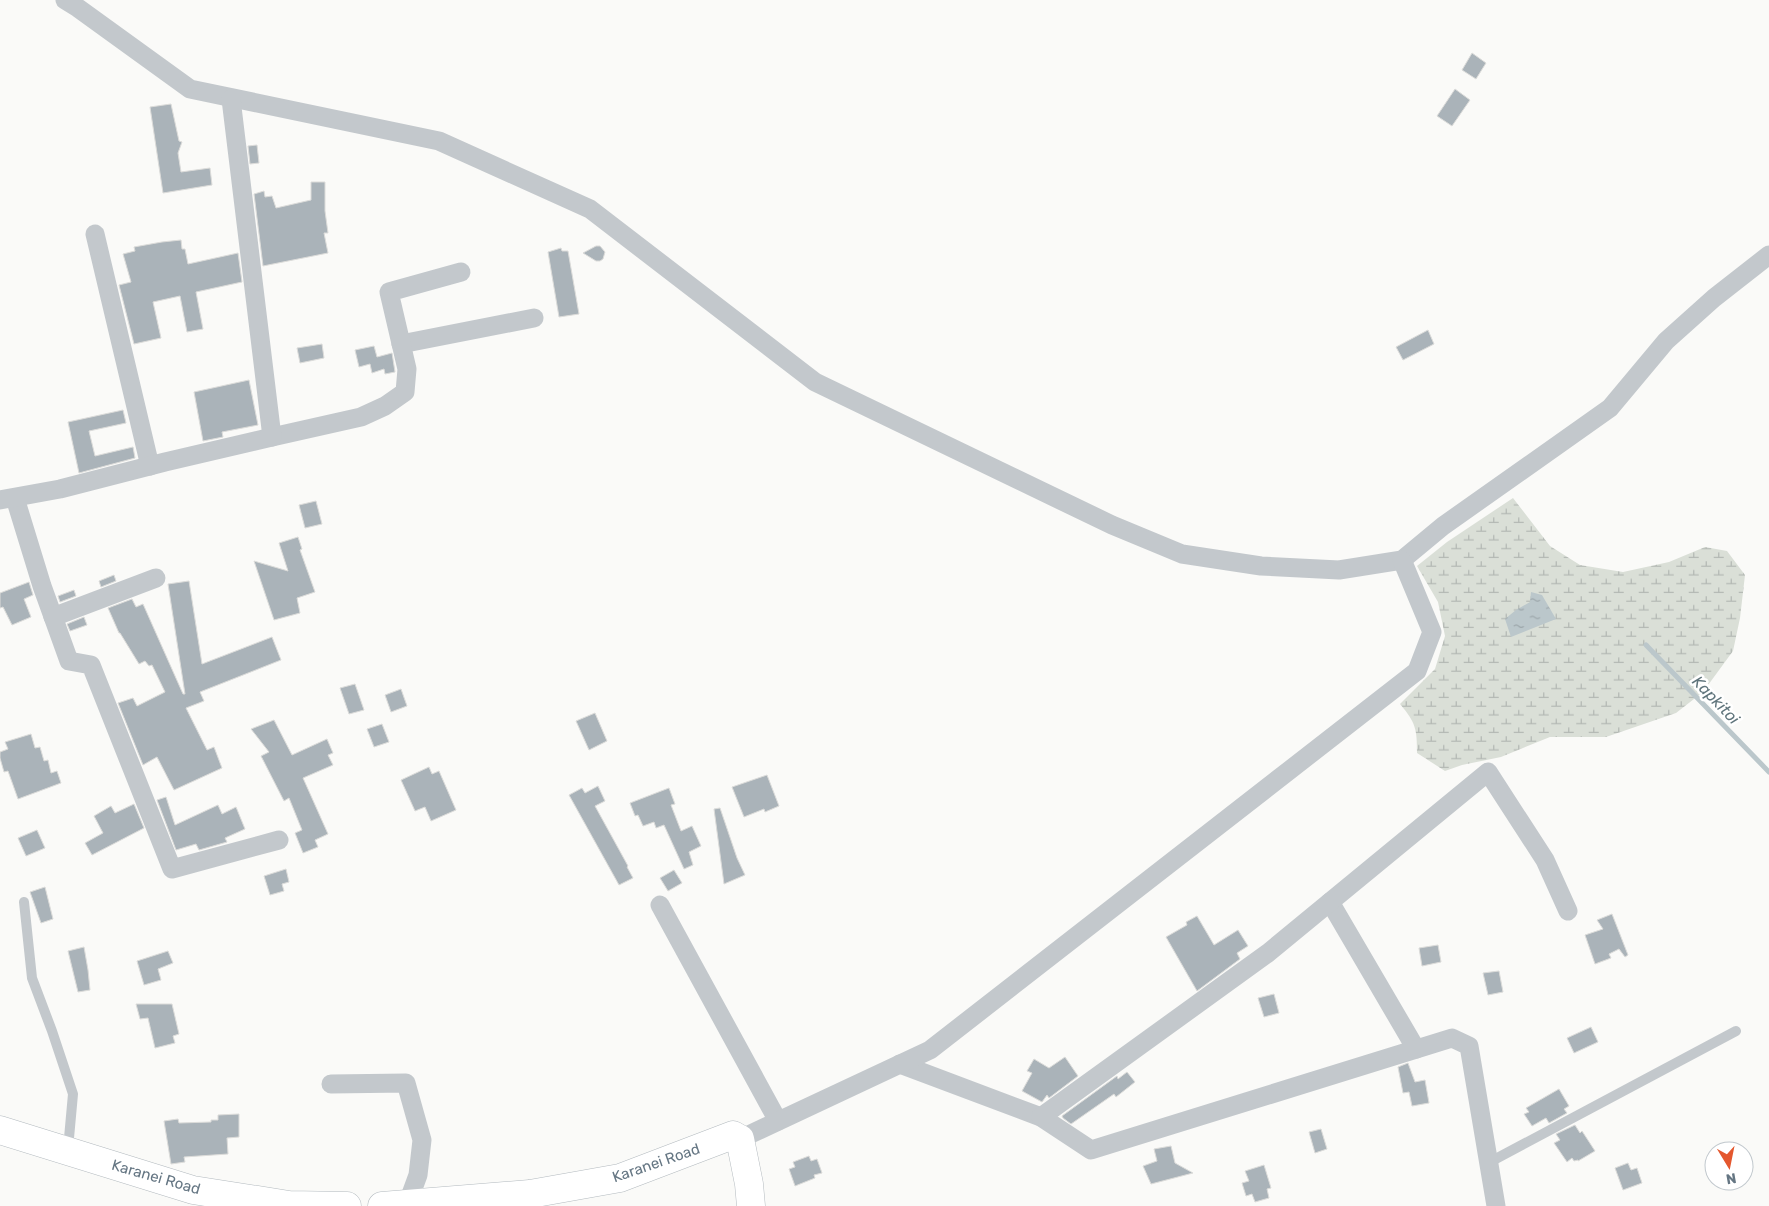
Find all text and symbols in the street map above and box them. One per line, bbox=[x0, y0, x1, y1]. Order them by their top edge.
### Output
water label: Kapkitoi bbox=[1688, 672, 1744, 729]
street label: Karanei Road bbox=[610, 1140, 702, 1186]
north arrow bbox=[1704, 1141, 1754, 1191]
street label: Karanei Road bbox=[110, 1156, 202, 1198]
text: N bbox=[1725, 1169, 1738, 1188]

